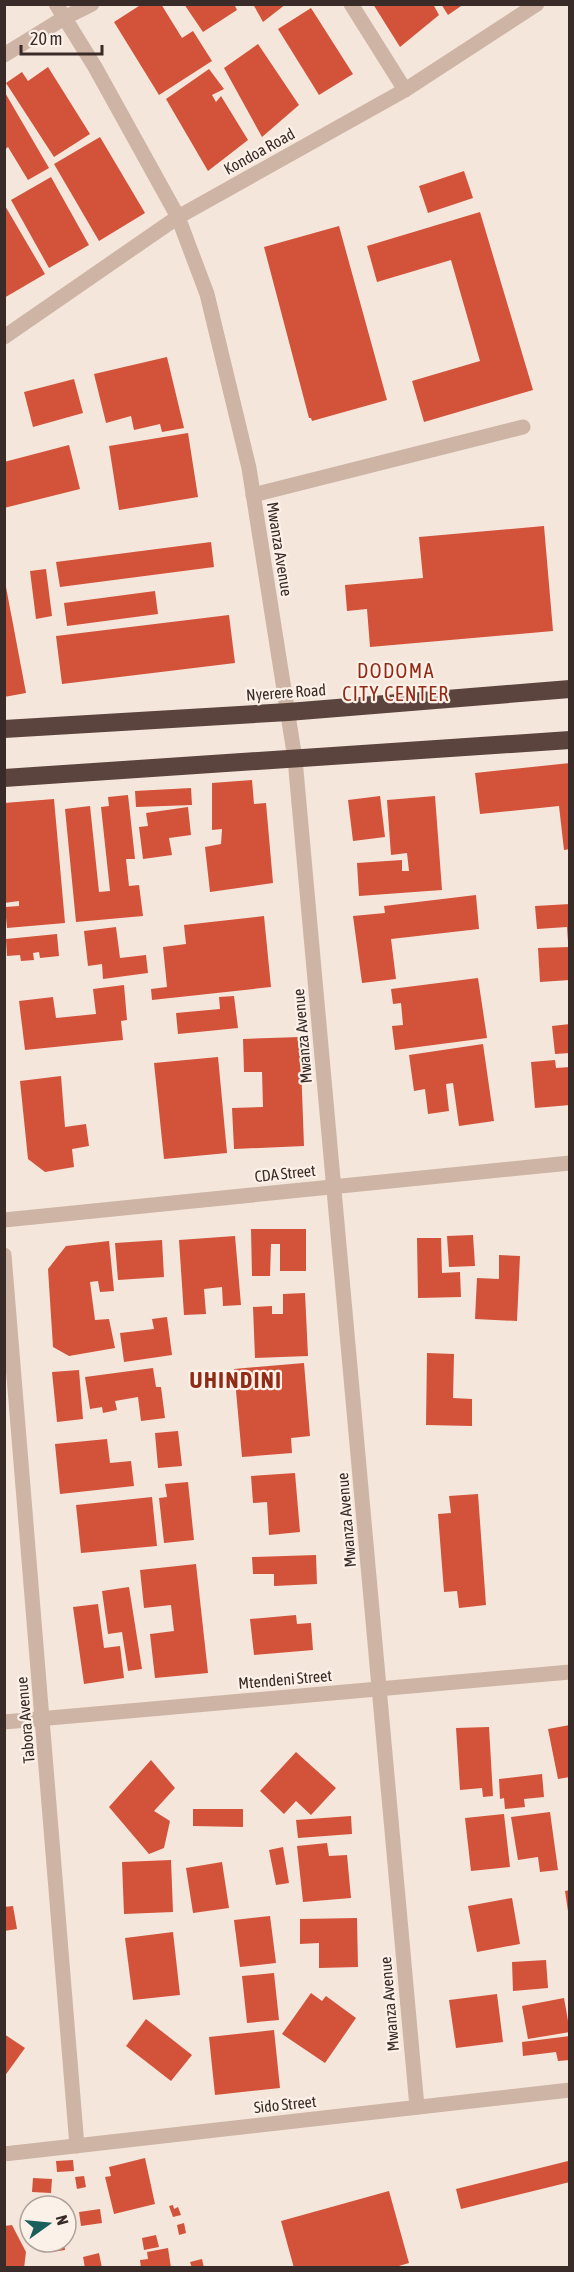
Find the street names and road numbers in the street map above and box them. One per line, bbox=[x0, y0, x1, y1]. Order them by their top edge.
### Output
street label: Kondoa Road bbox=[220, 124, 298, 178]
street label: Mwanza Avenue bbox=[264, 501, 296, 597]
street label: Nyerere Road bbox=[246, 680, 327, 705]
street label: Mwanza Avenue bbox=[289, 988, 315, 1084]
street label: CDA Street bbox=[254, 1161, 317, 1185]
street label: Mwanza Avenue bbox=[333, 1472, 359, 1568]
street label: Mtendeni Street bbox=[238, 1666, 333, 1692]
street label: Tabora Avenue bbox=[12, 1676, 38, 1764]
street label: Mwanza Avenue bbox=[376, 1956, 402, 2052]
street label: Sido Street bbox=[253, 2092, 318, 2116]

